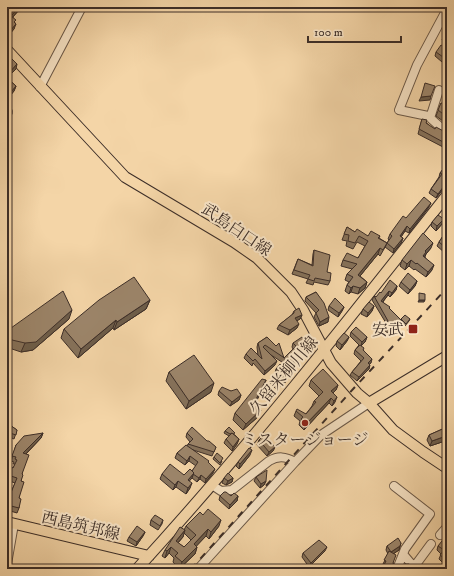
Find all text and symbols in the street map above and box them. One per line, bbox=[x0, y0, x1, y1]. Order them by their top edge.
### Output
scale bar bbox=[308, 18, 401, 44]
text: 100 m bbox=[314, 25, 343, 40]
street label: 武島白口線 bbox=[198, 199, 275, 260]
place label: 安武 bbox=[372, 320, 404, 340]
marker: 安武 bbox=[407, 323, 419, 335]
street label: 久留米柳川線 bbox=[245, 332, 322, 419]
marker: ミスタージョージ bbox=[300, 418, 310, 428]
place label: ミスタージョージ bbox=[241, 430, 369, 450]
street label: 西島筑邦線 bbox=[40, 507, 122, 545]

